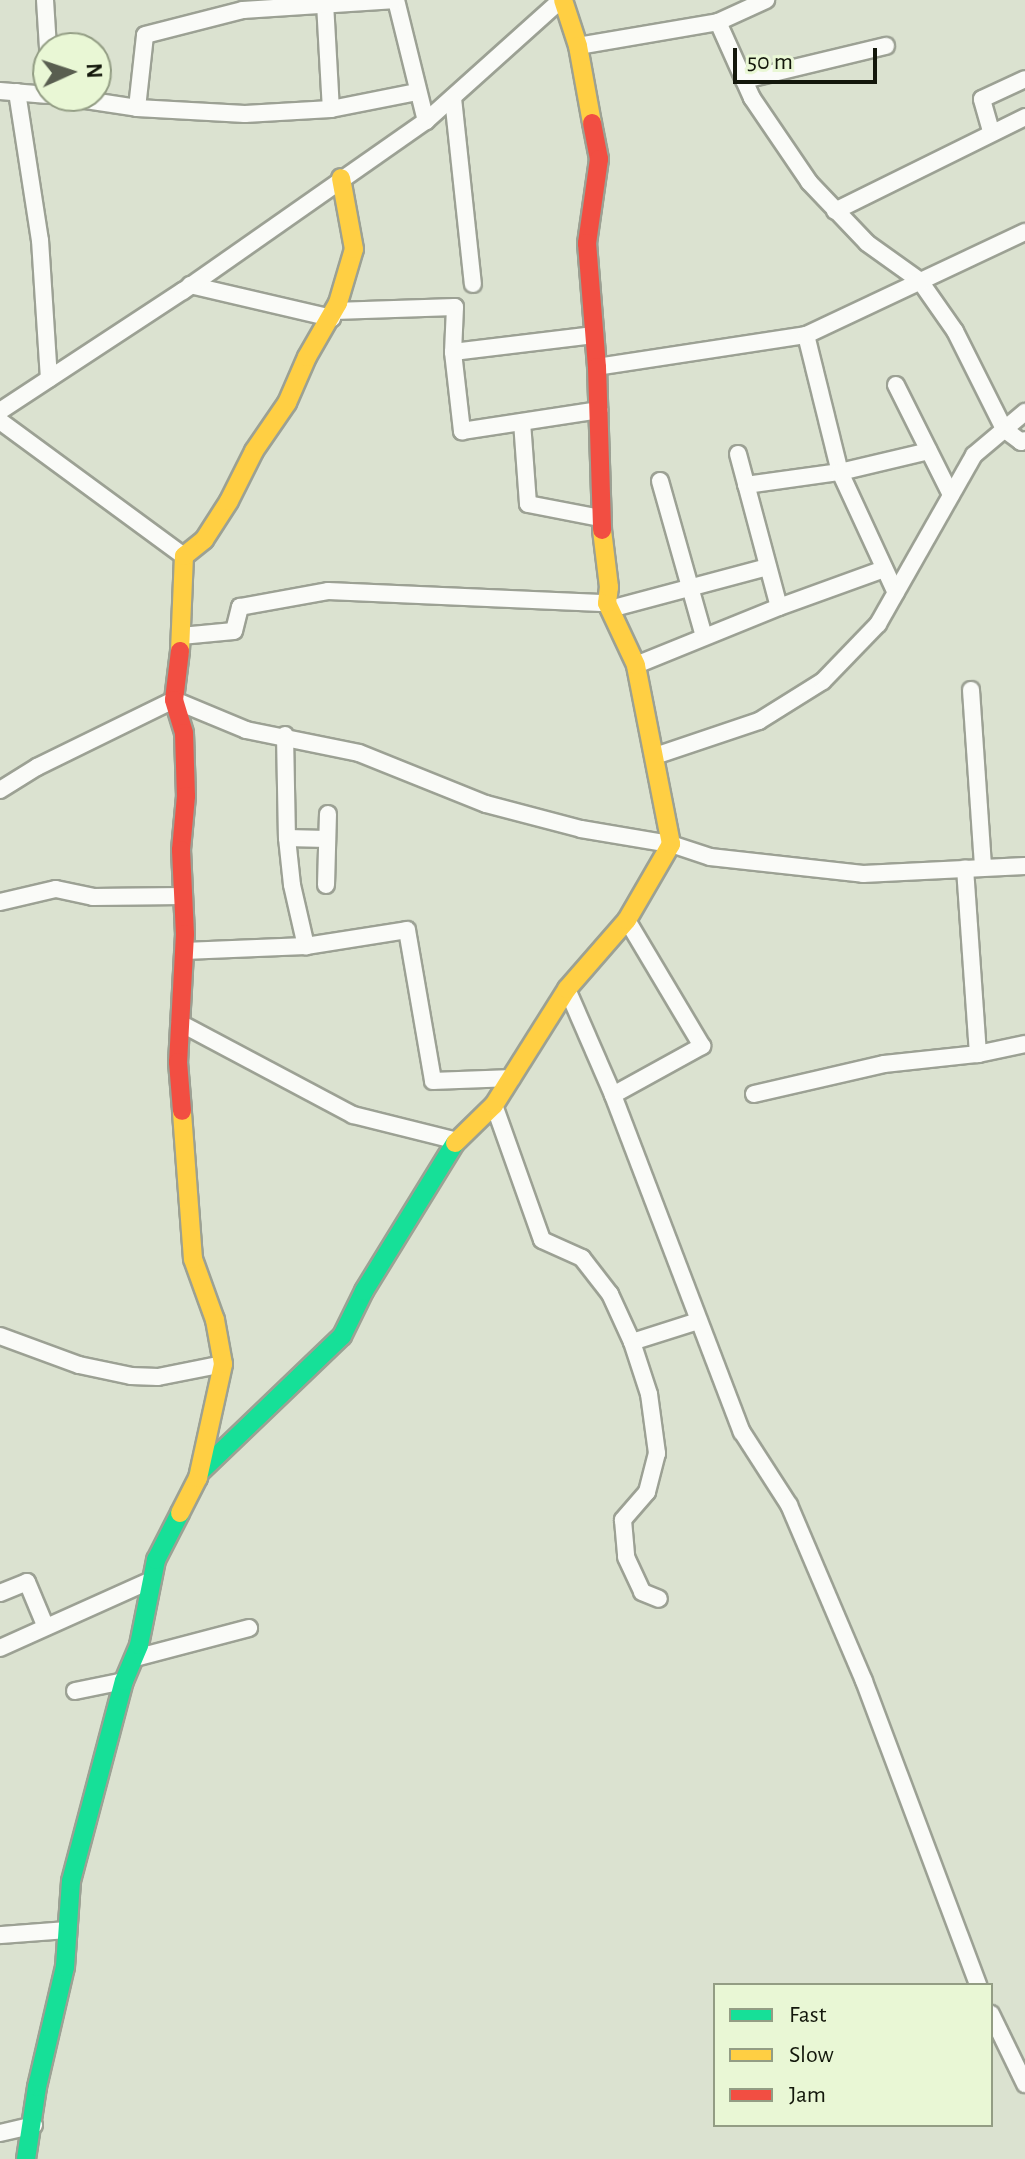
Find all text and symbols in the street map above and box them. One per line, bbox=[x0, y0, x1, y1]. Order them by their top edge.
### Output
north arrow bbox=[32, 32, 112, 112]
scale bar bbox=[737, 32, 881, 82]
text: 50 m bbox=[747, 50, 793, 74]
text: N bbox=[83, 63, 105, 79]
legend bbox=[713, 1983, 993, 2127]
text: Fast bbox=[789, 2003, 826, 2027]
text: Slow bbox=[789, 2043, 834, 2067]
text: Jam bbox=[789, 2083, 826, 2107]

